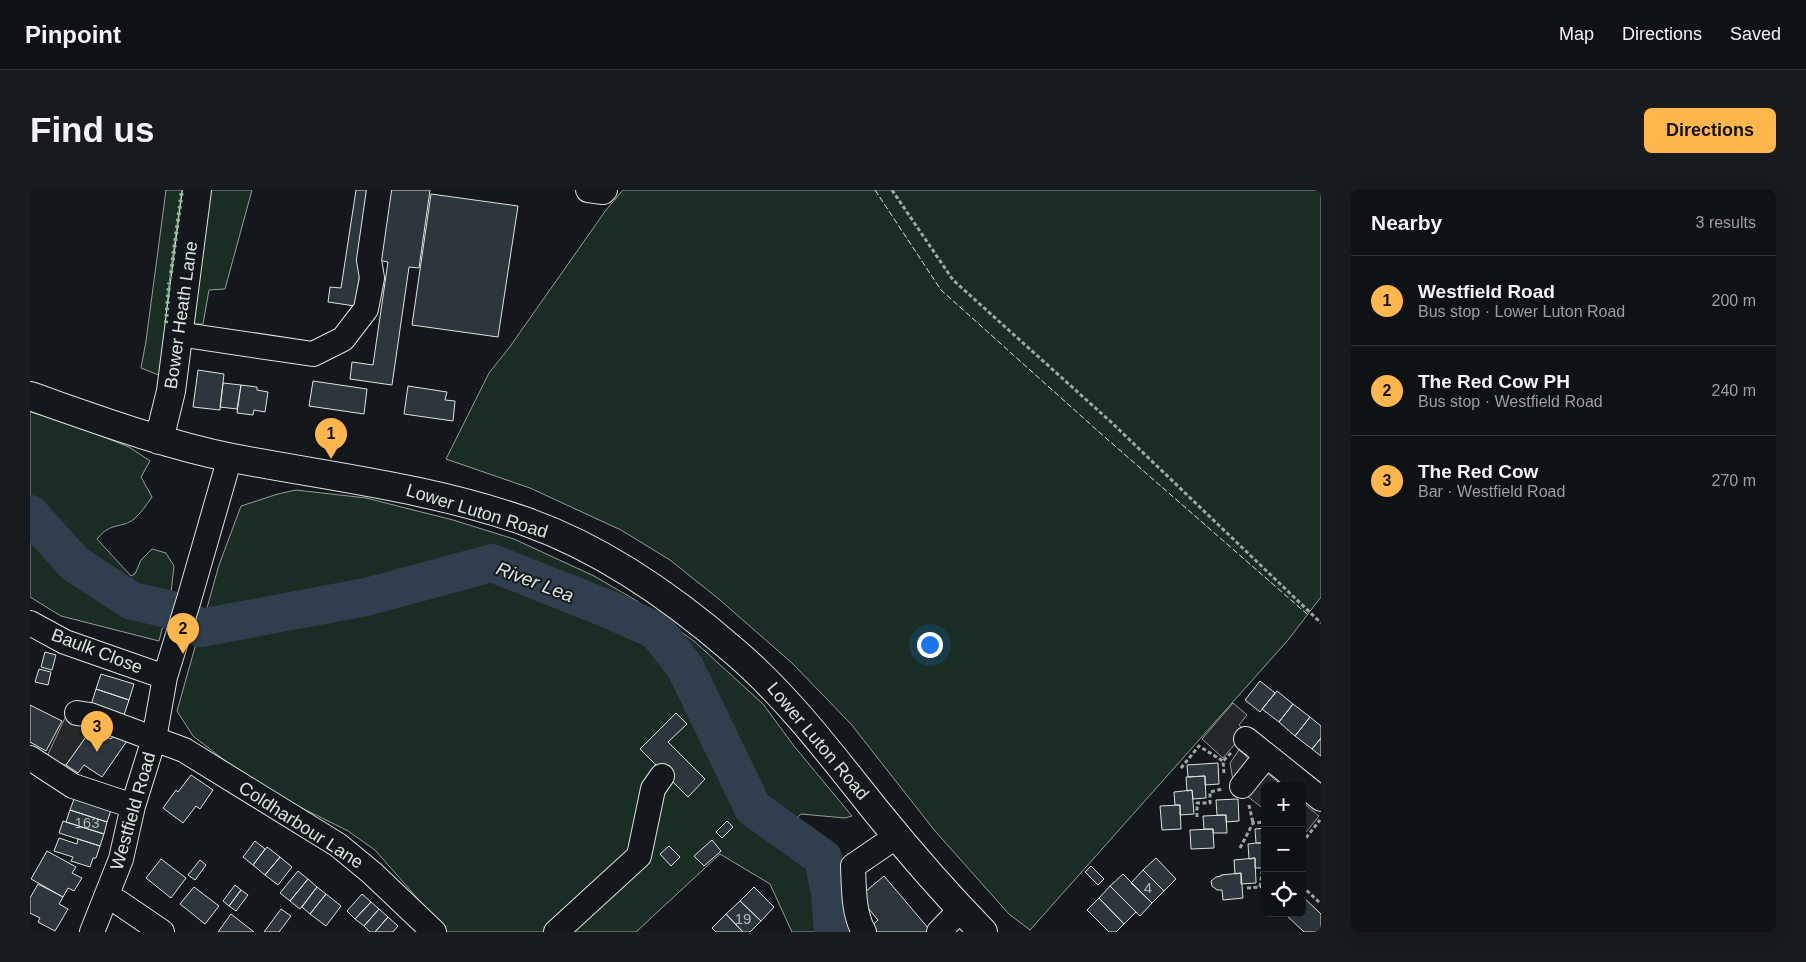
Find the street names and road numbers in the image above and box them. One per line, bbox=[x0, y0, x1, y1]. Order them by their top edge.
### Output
street label: Bower Heath Lane bbox=[161, 240, 201, 390]
street label: Lower Luton Road bbox=[404, 480, 550, 542]
street label: Baulk Close bbox=[49, 624, 145, 678]
street label: Lower Luton Road bbox=[763, 678, 873, 804]
street label: Westfield Road bbox=[107, 750, 159, 872]
street label: Coldharbour Lane bbox=[235, 777, 367, 873]

